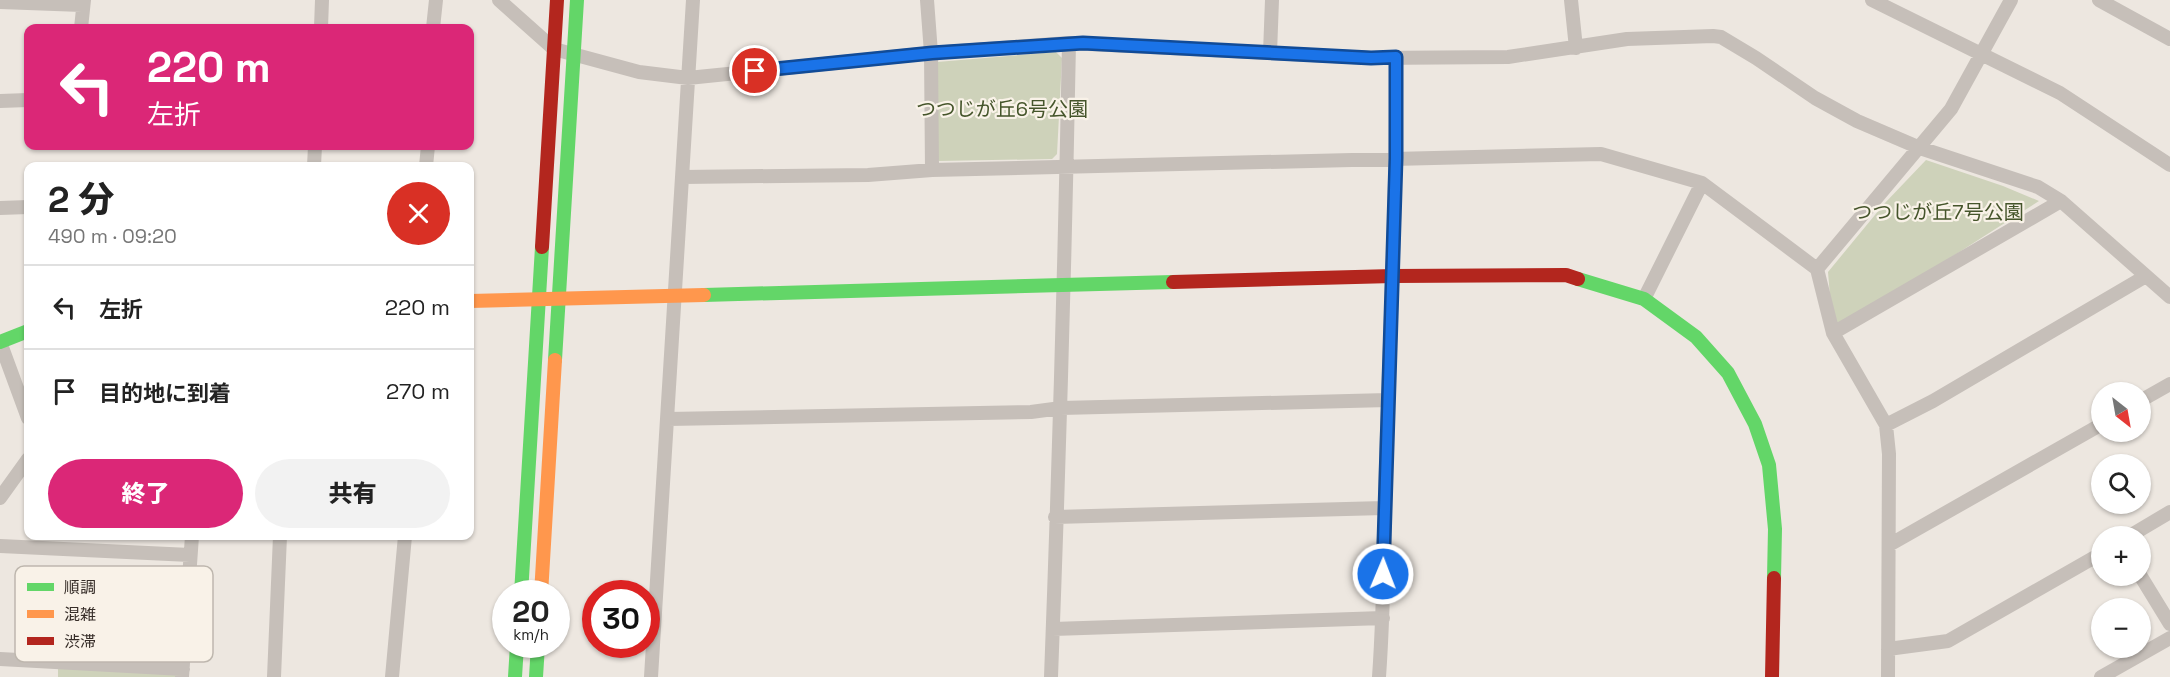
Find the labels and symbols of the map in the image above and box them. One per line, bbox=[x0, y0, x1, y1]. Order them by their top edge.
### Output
pin bbox=[729, 45, 780, 96]
park label: つつじが丘6号公園 bbox=[916, 96, 1088, 122]
park label: つつじが丘7号公園 bbox=[1852, 199, 2024, 225]
north arrow bbox=[2091, 382, 2151, 442]
position arrow bbox=[1351, 542, 1415, 606]
legend bbox=[15, 566, 213, 662]
text: 順調 bbox=[64, 577, 96, 598]
speed limit sign: 30 bbox=[582, 580, 660, 658]
text: 混雑 bbox=[64, 604, 96, 625]
text: 渋滞 bbox=[64, 631, 96, 652]

